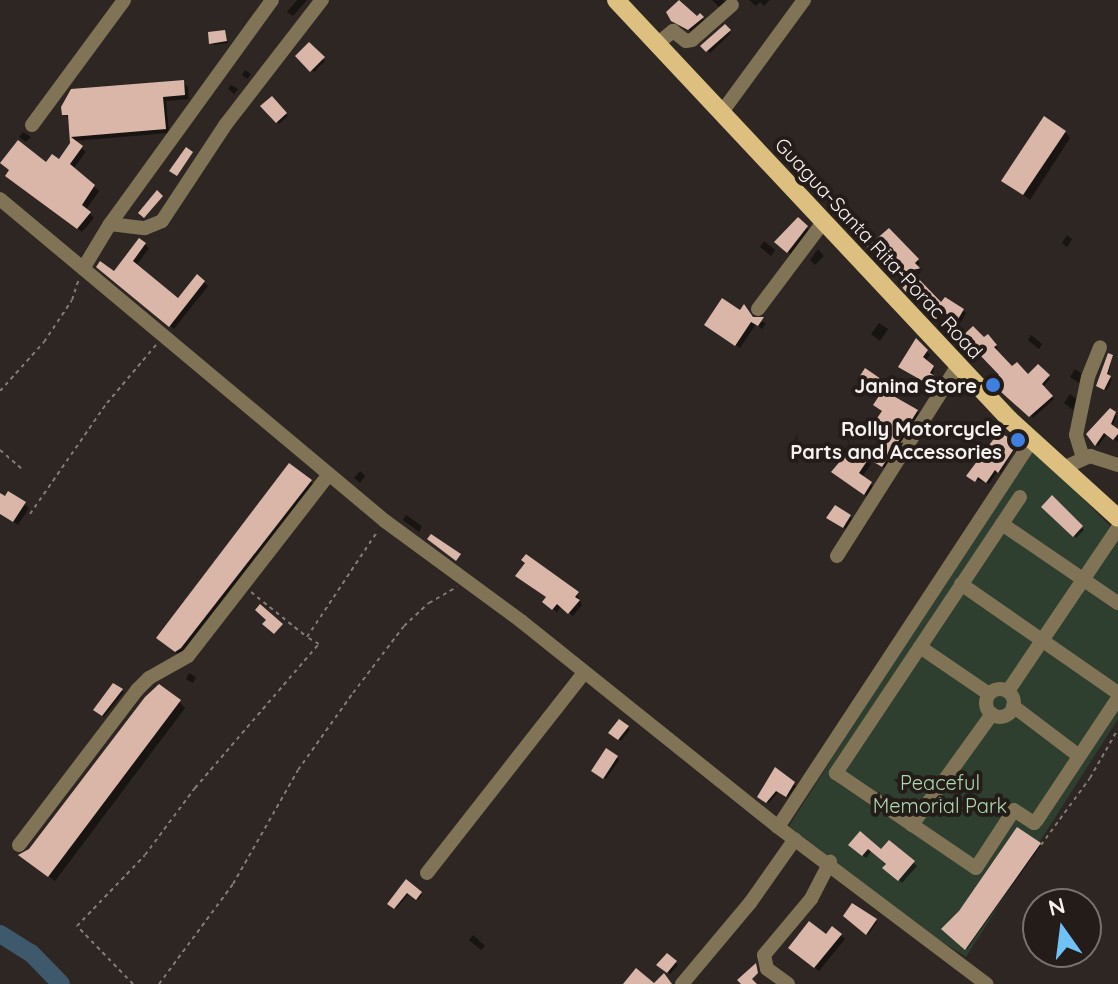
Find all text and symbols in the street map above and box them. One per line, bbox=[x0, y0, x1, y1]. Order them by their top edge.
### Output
street label: Guagua-Santa Rita-Porac Road bbox=[770, 132, 988, 364]
place label: Janina Store bbox=[854, 373, 977, 397]
marker: Janina Store bbox=[984, 376, 1002, 394]
place label: Rolly Motorcycle Parts and Accessories bbox=[790, 416, 1002, 463]
marker: Rolly Motorcycle Parts and Accessories bbox=[1009, 431, 1027, 449]
park label: Peaceful Memorial Park bbox=[873, 771, 1007, 818]
north arrow bbox=[1022, 888, 1102, 968]
text: N bbox=[1045, 891, 1068, 922]

